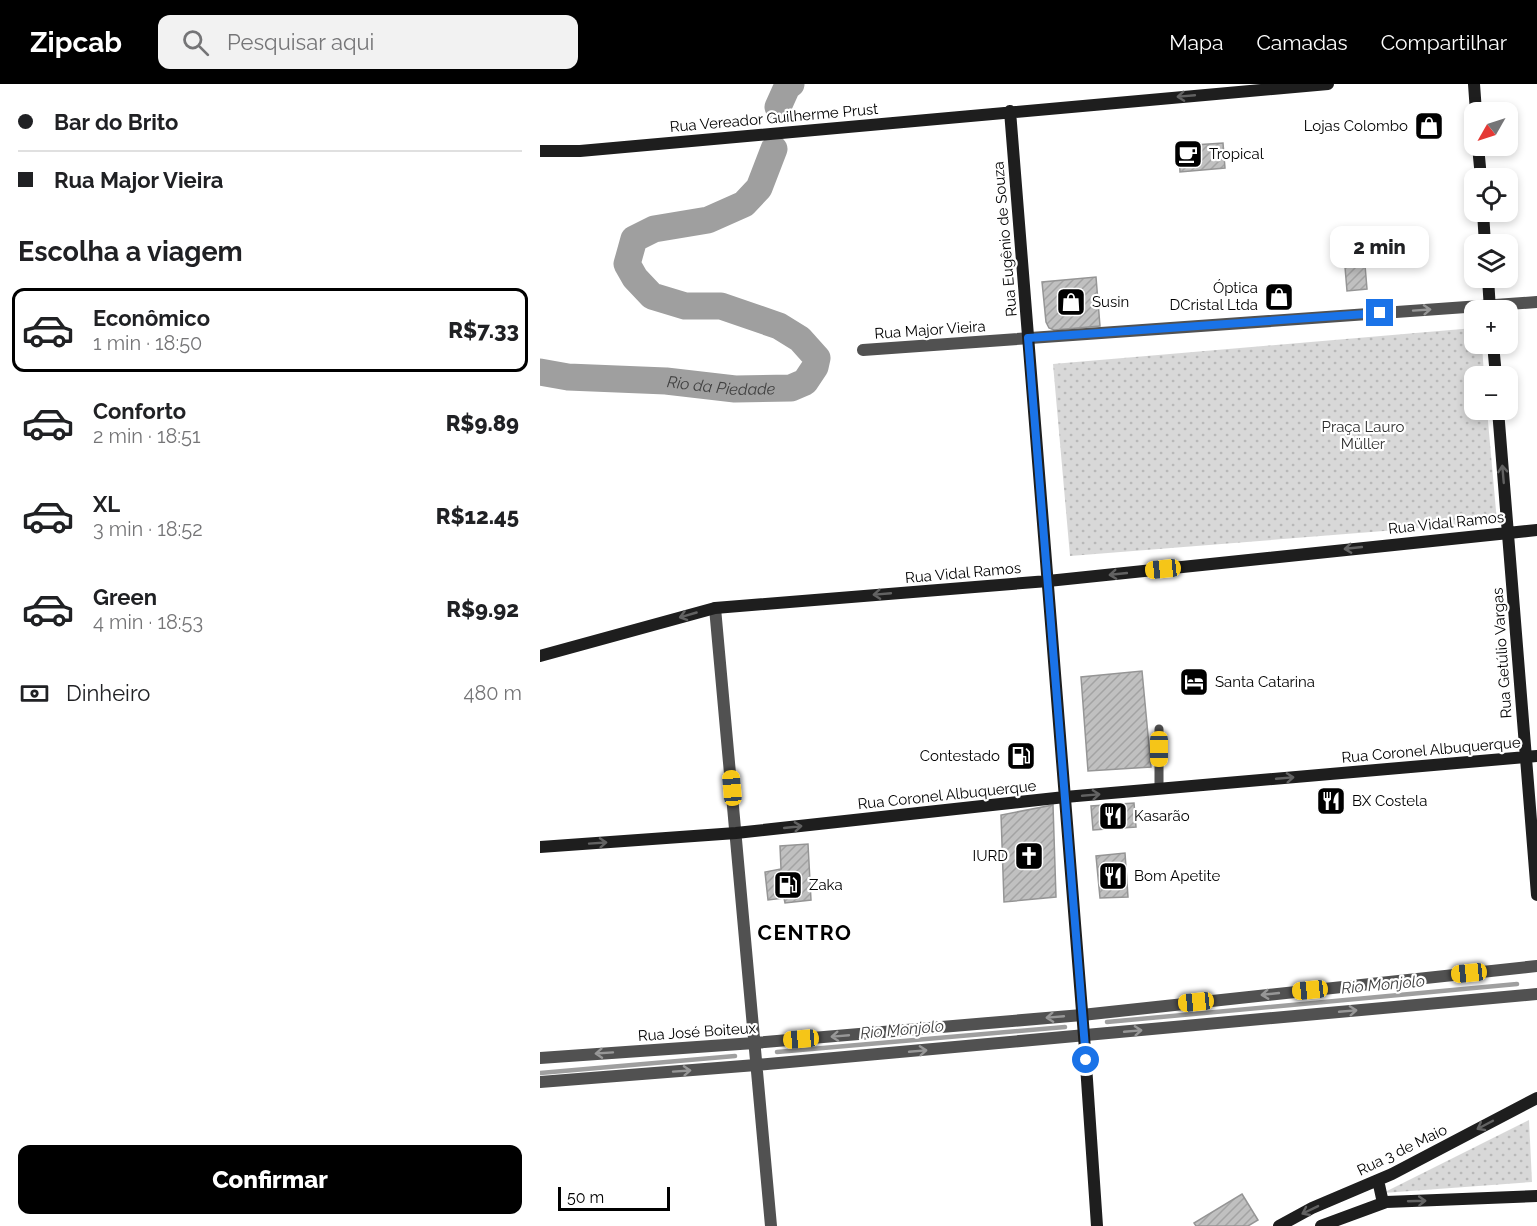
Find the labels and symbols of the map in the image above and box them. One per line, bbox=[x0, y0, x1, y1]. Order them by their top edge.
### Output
one-way arrow bbox=[1176, 91, 1196, 102]
street label: Rua Vereador Guilherme Prust bbox=[669, 100, 879, 136]
north arrow bbox=[1464, 102, 1518, 156]
shop icon: Lojas Colombo bbox=[1413, 110, 1445, 142]
place label: Lojas Colombo bbox=[1304, 117, 1408, 135]
cafe icon: Tropical bbox=[1172, 138, 1204, 170]
place label: Tropical bbox=[1209, 145, 1265, 163]
street label: Rua Eugênio de Souza bbox=[989, 161, 1021, 317]
callout: 2 min bbox=[1330, 226, 1430, 268]
place label: Óptica DCristal Ltda bbox=[1170, 279, 1258, 314]
shop icon: Óptica DCristal Ltda bbox=[1263, 281, 1295, 313]
shop icon: Susin bbox=[1055, 286, 1087, 318]
place label: Susin bbox=[1092, 293, 1129, 311]
route end bbox=[1366, 299, 1393, 326]
one-way arrow bbox=[1411, 305, 1431, 316]
street label: Rua Major Vieira bbox=[874, 317, 986, 343]
water label: Rio da Piedade bbox=[666, 372, 776, 399]
park label: Praça Lauro Müller bbox=[1322, 418, 1404, 453]
one-way arrow bbox=[1497, 464, 1508, 484]
street label: Rua Vidal Ramos bbox=[1387, 508, 1505, 538]
one-way arrow bbox=[1344, 543, 1364, 554]
car bbox=[1144, 558, 1182, 580]
street label: Rua Vidal Ramos bbox=[904, 559, 1022, 587]
one-way arrow bbox=[1108, 568, 1128, 579]
street label: Rua Getúlio Vargas bbox=[1488, 587, 1516, 719]
one-way arrow bbox=[872, 589, 892, 600]
one-way arrow bbox=[679, 610, 698, 621]
hotel icon: Santa Catarina bbox=[1178, 666, 1210, 698]
place label: Santa Catarina bbox=[1215, 673, 1315, 691]
car bbox=[1150, 731, 1168, 767]
street label: Rua Coronel Albuquerque bbox=[1341, 733, 1521, 767]
fuel station icon: Contestado bbox=[1005, 740, 1037, 772]
place label: Contestado bbox=[920, 747, 1000, 765]
car bbox=[721, 769, 743, 807]
one-way arrow bbox=[1275, 772, 1295, 783]
street label: Rua Coronel Albuquerque bbox=[857, 777, 1037, 813]
restaurant icon: BX Costela bbox=[1315, 785, 1347, 817]
one-way arrow bbox=[1080, 789, 1100, 800]
place label: BX Costela bbox=[1352, 792, 1427, 810]
restaurant icon: Kasarão bbox=[1097, 800, 1129, 832]
place label: Kasarão bbox=[1134, 807, 1190, 825]
one-way arrow bbox=[782, 821, 802, 832]
one-way arrow bbox=[588, 837, 608, 848]
church icon: IURD bbox=[1013, 840, 1045, 872]
place label: IURD bbox=[972, 847, 1008, 865]
restaurant icon: Bom Apetite bbox=[1097, 860, 1129, 892]
place label: Bom Apetite bbox=[1134, 867, 1220, 885]
fuel station icon: Zaka bbox=[772, 869, 804, 901]
place label: Zaka bbox=[809, 876, 843, 894]
district label: CENTRO bbox=[758, 920, 852, 945]
car bbox=[1450, 962, 1488, 984]
water label: Rio Monjolo bbox=[1340, 971, 1426, 998]
car bbox=[1291, 979, 1329, 1001]
one-way arrow bbox=[1261, 989, 1280, 1000]
car bbox=[1177, 991, 1215, 1013]
one-way arrow bbox=[1338, 1005, 1358, 1016]
one-way arrow bbox=[1046, 1012, 1066, 1023]
water label: Rio Monjolo bbox=[859, 1016, 945, 1043]
street label: Rua José Boiteux bbox=[637, 1019, 757, 1045]
one-way arrow bbox=[1123, 1025, 1143, 1036]
car bbox=[782, 1028, 820, 1050]
one-way arrow bbox=[831, 1030, 850, 1041]
one-way arrow bbox=[908, 1045, 928, 1056]
route start bbox=[1072, 1046, 1099, 1073]
one-way arrow bbox=[594, 1048, 614, 1059]
one-way arrow bbox=[672, 1065, 692, 1076]
one-way arrow bbox=[1477, 1119, 1494, 1131]
street label: Rua 3 de Maio bbox=[1354, 1120, 1450, 1180]
scale bar bbox=[558, 1184, 670, 1212]
one-way arrow bbox=[1407, 1196, 1427, 1207]
one-way arrow bbox=[1301, 1205, 1319, 1216]

